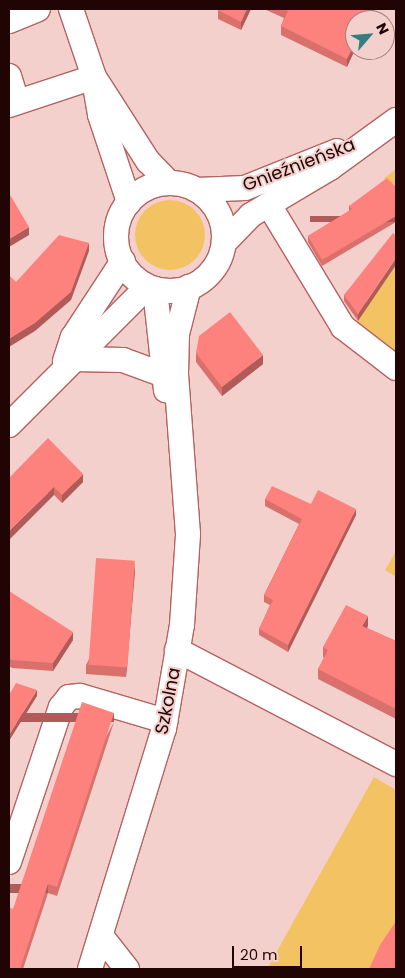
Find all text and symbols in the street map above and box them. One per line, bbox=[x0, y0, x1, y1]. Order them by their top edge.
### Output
north arrow bbox=[345, 10, 395, 60]
text: N bbox=[371, 19, 394, 38]
street label: Gnieźnieńska bbox=[240, 134, 358, 196]
street label: Szkolna bbox=[151, 666, 185, 736]
scale bar bbox=[235, 936, 305, 968]
text: 20 m bbox=[240, 944, 278, 965]

